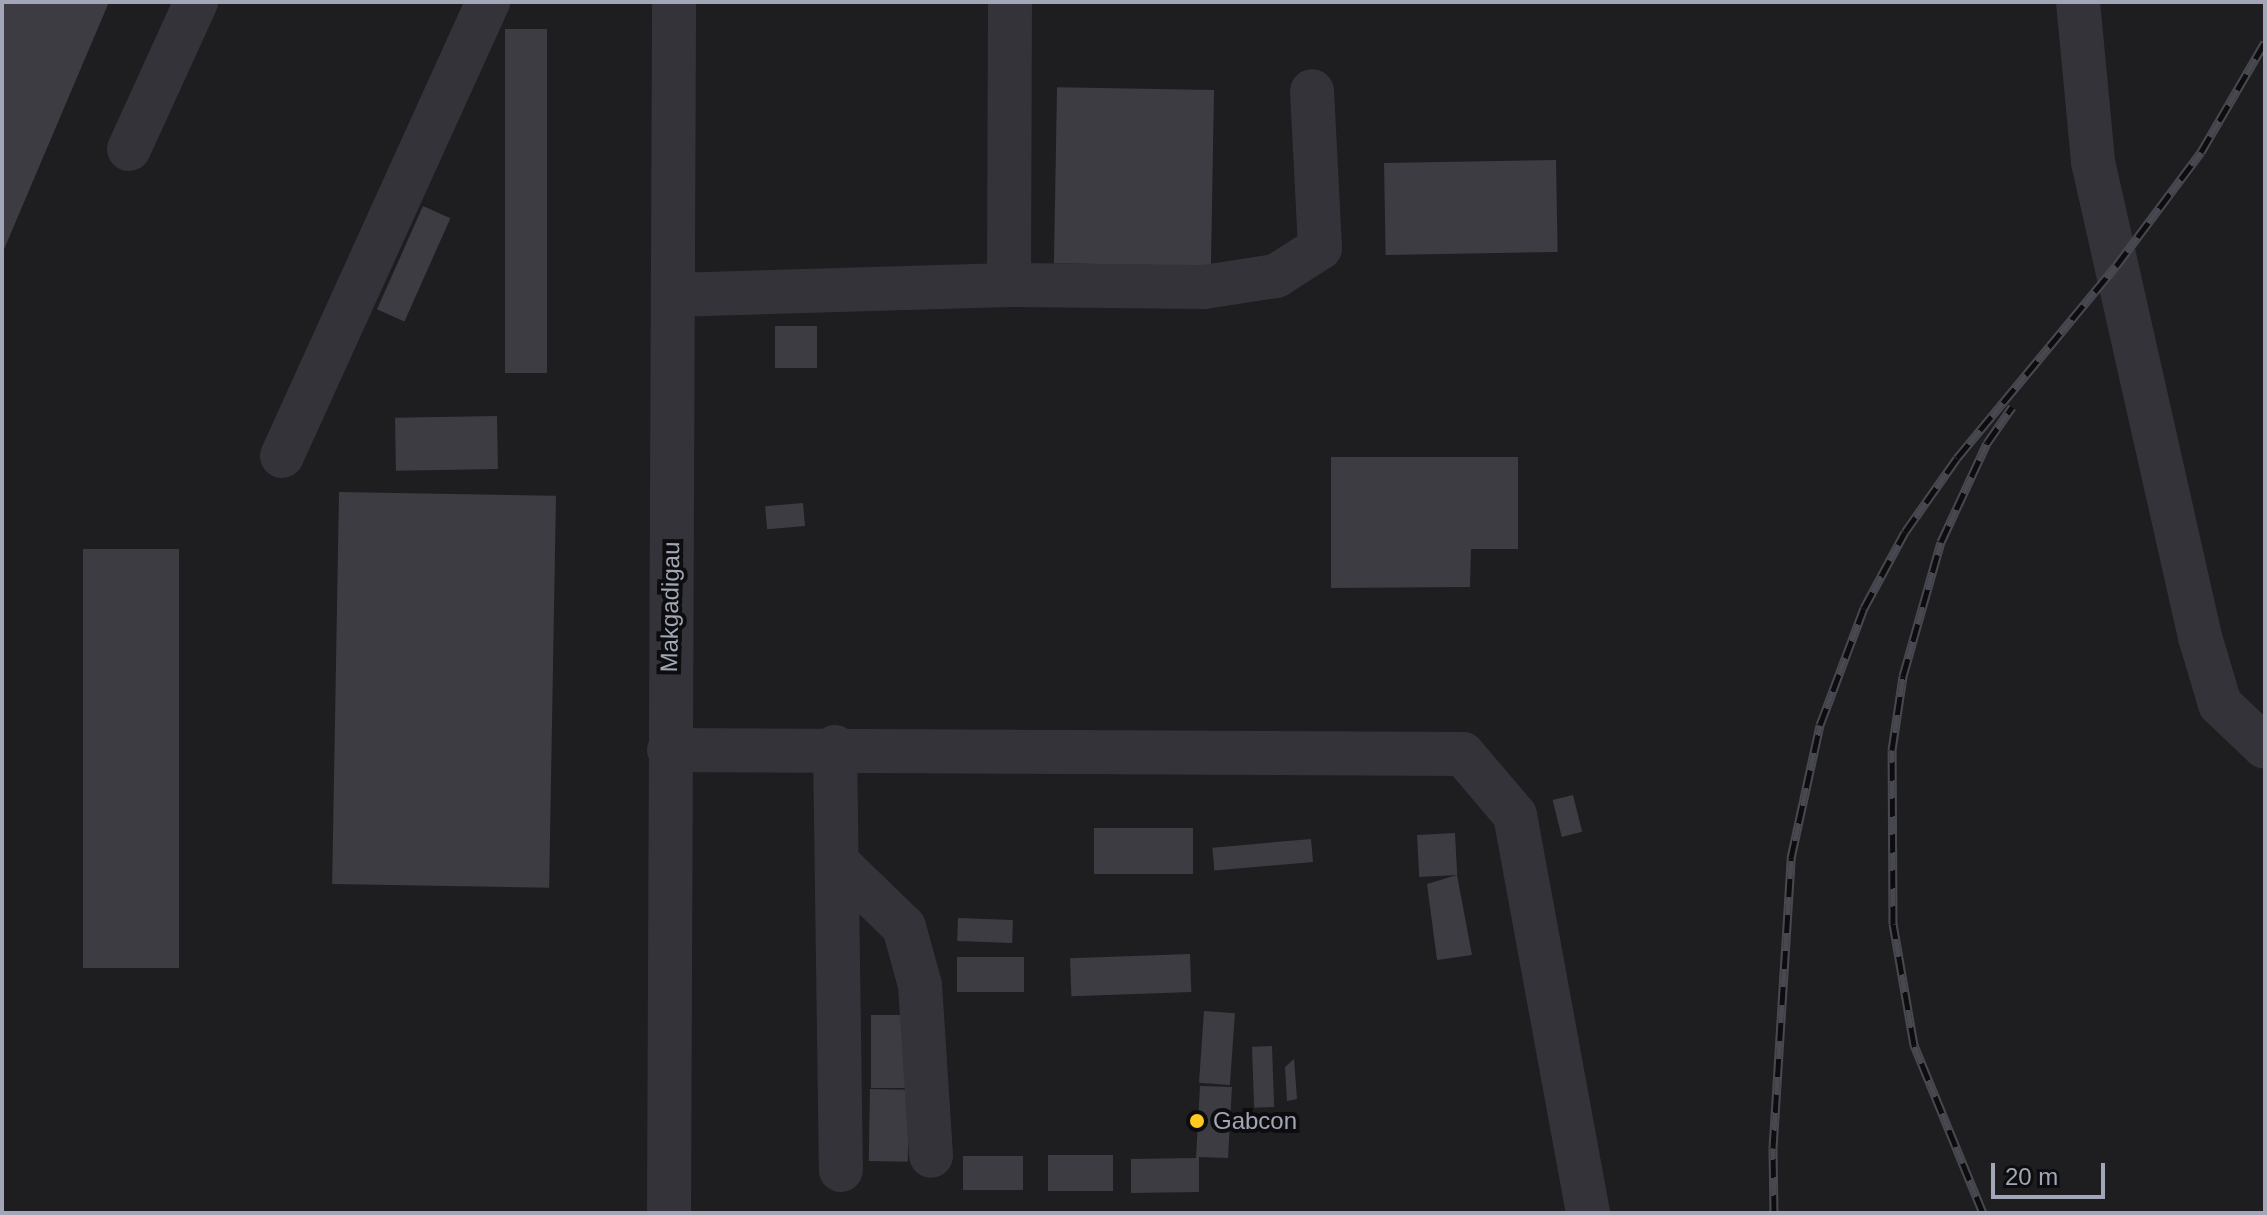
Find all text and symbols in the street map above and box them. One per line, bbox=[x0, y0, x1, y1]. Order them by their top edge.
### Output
street label: Makgadigau bbox=[654, 541, 686, 673]
place label: Gabcon bbox=[1213, 1107, 1297, 1135]
marker: Gabcon bbox=[1188, 1112, 1206, 1130]
scale bar bbox=[1995, 1147, 2109, 1197]
text: 20 m bbox=[2005, 1163, 2058, 1190]

